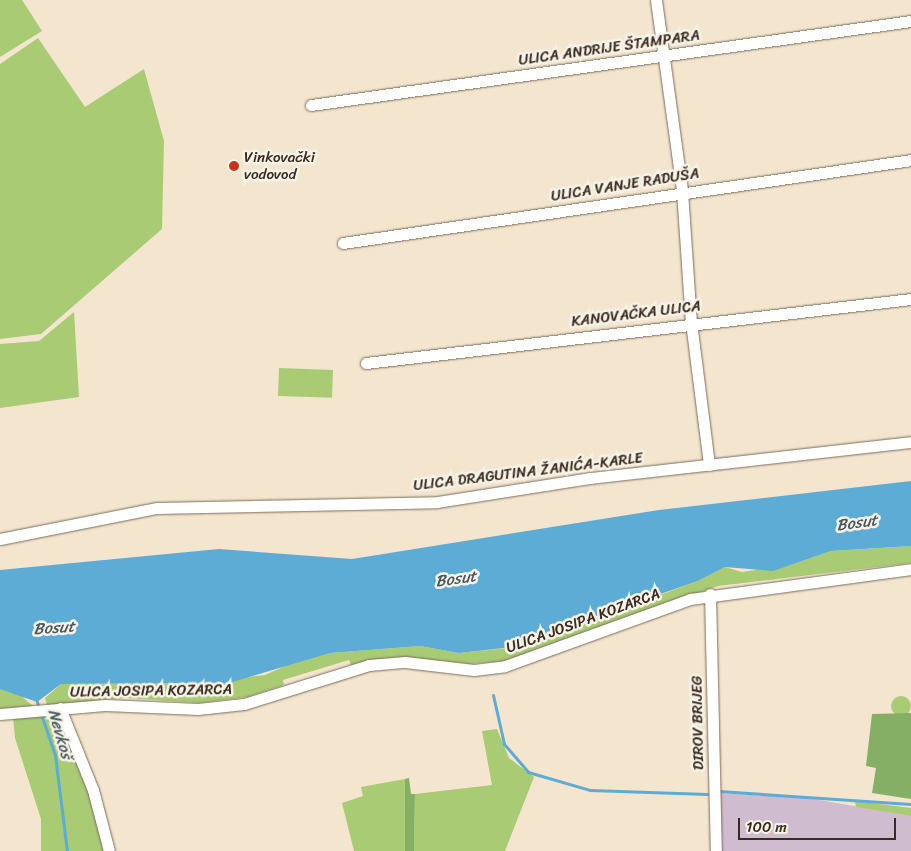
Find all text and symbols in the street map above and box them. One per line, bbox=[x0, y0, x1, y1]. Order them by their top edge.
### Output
street label: ULICA ANDRIJE ŠTAMPARA bbox=[517, 26, 701, 70]
place label: Vinkovački vodovod bbox=[244, 148, 315, 183]
marker: Vinkovački vodovod bbox=[228, 160, 240, 172]
street label: ULICA VANJE RADUŠA bbox=[551, 165, 699, 205]
street label: KANOVAČKA ULICA bbox=[570, 297, 702, 331]
street label: ULICA DRAGUTINA ŽANIĆA-KARLE bbox=[412, 449, 644, 495]
water label: Bosut bbox=[835, 511, 879, 535]
water label: Bosut bbox=[434, 567, 478, 591]
street label: ULICA JOSIPA KOZARCA bbox=[503, 585, 663, 657]
water label: Bosut bbox=[33, 617, 75, 639]
street label: DIROV BRIJEG bbox=[688, 675, 708, 771]
street label: ULICA JOSIPA KOZARCA bbox=[69, 681, 233, 701]
water label: Nevkoš bbox=[44, 707, 76, 761]
scale bar bbox=[741, 808, 898, 840]
text: 100 m bbox=[746, 814, 787, 840]

